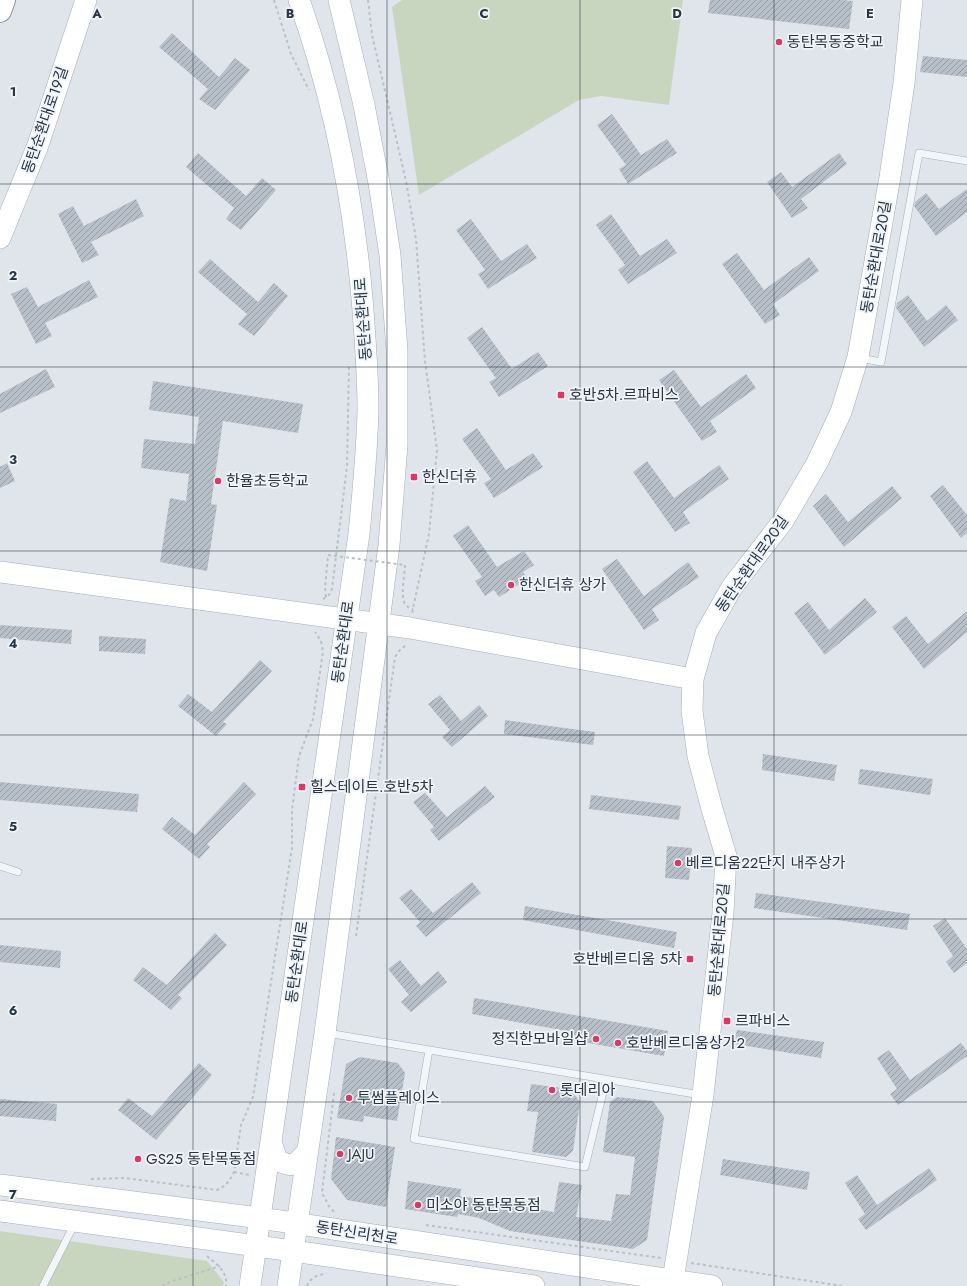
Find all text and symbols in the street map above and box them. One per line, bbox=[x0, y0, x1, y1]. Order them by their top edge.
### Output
text: A bbox=[91, 4, 102, 23]
text: B bbox=[286, 4, 295, 23]
text: C bbox=[479, 4, 489, 23]
text: D bbox=[672, 4, 682, 23]
text: E bbox=[866, 4, 874, 23]
place label: 동탄목동중학교 bbox=[787, 31, 884, 53]
marker: 동탄목동중학교 bbox=[774, 37, 784, 47]
street label: 동탄순환대로19길 bbox=[16, 63, 74, 177]
text: 1 bbox=[10, 82, 16, 101]
street label: 동탄순환대로20길 bbox=[855, 199, 897, 315]
text: 2 bbox=[9, 266, 17, 285]
street label: 동탄순환대로 bbox=[349, 277, 377, 361]
place label: 호반5차.르파비스 bbox=[569, 384, 679, 406]
marker: 호반5차.르파비스 bbox=[556, 390, 566, 400]
text: 3 bbox=[9, 450, 17, 469]
place label: 한신더휴 bbox=[422, 466, 477, 488]
place label: 한율초등학교 bbox=[226, 470, 309, 492]
marker: 한신더휴 bbox=[409, 472, 419, 482]
marker: 한율초등학교 bbox=[213, 476, 223, 486]
street label: 동탄순환대로20길 bbox=[710, 511, 794, 617]
place label: 한신더휴 상가 bbox=[519, 574, 607, 596]
marker: 한신더휴 상가 bbox=[506, 580, 516, 590]
street label: 동탄순환대로 bbox=[326, 599, 360, 685]
text: 4 bbox=[8, 634, 18, 653]
place label: 힐스테이트.호반5차 bbox=[310, 776, 434, 798]
marker: 힐스테이트.호반5차 bbox=[297, 782, 307, 792]
text: 5 bbox=[9, 817, 17, 836]
place label: 베르디움22단지 내주상가 bbox=[686, 852, 846, 874]
marker: 베르디움22단지 내주상가 bbox=[673, 858, 683, 868]
street label: 동탄순환대로20길 bbox=[703, 882, 735, 998]
street label: 동탄순환대로 bbox=[280, 919, 314, 1005]
place label: 호반베르디움 5차 bbox=[572, 948, 682, 970]
marker: 호반베르디움 5차 bbox=[685, 954, 695, 964]
text: 6 bbox=[9, 1001, 18, 1020]
place label: 르파비스 bbox=[735, 1010, 790, 1032]
marker: 르파비스 bbox=[722, 1016, 732, 1026]
place label: 정직한모바일샵 bbox=[491, 1028, 588, 1050]
place label: 호반베르디움상가2 bbox=[626, 1032, 745, 1054]
marker: 정직한모바일샵 bbox=[591, 1034, 601, 1044]
marker: 호반베르디움상가2 bbox=[613, 1038, 623, 1048]
place label: 롯데리아 bbox=[560, 1079, 615, 1101]
marker: 롯데리아 bbox=[547, 1085, 557, 1095]
place label: 투썸플레이스 bbox=[357, 1087, 440, 1109]
marker: 투썸플레이스 bbox=[344, 1093, 354, 1103]
place label: JAJU bbox=[346, 1143, 375, 1165]
place label: GS25 동탄목동점 bbox=[146, 1148, 256, 1170]
marker: JAJU bbox=[335, 1149, 345, 1159]
marker: GS25 동탄목동점 bbox=[133, 1154, 143, 1164]
text: 7 bbox=[9, 1185, 17, 1204]
place label: 미소야 동탄목동점 bbox=[426, 1194, 541, 1216]
marker: 미소야 동탄목동점 bbox=[413, 1200, 423, 1210]
street label: 동탄신리천로 bbox=[314, 1216, 400, 1250]

